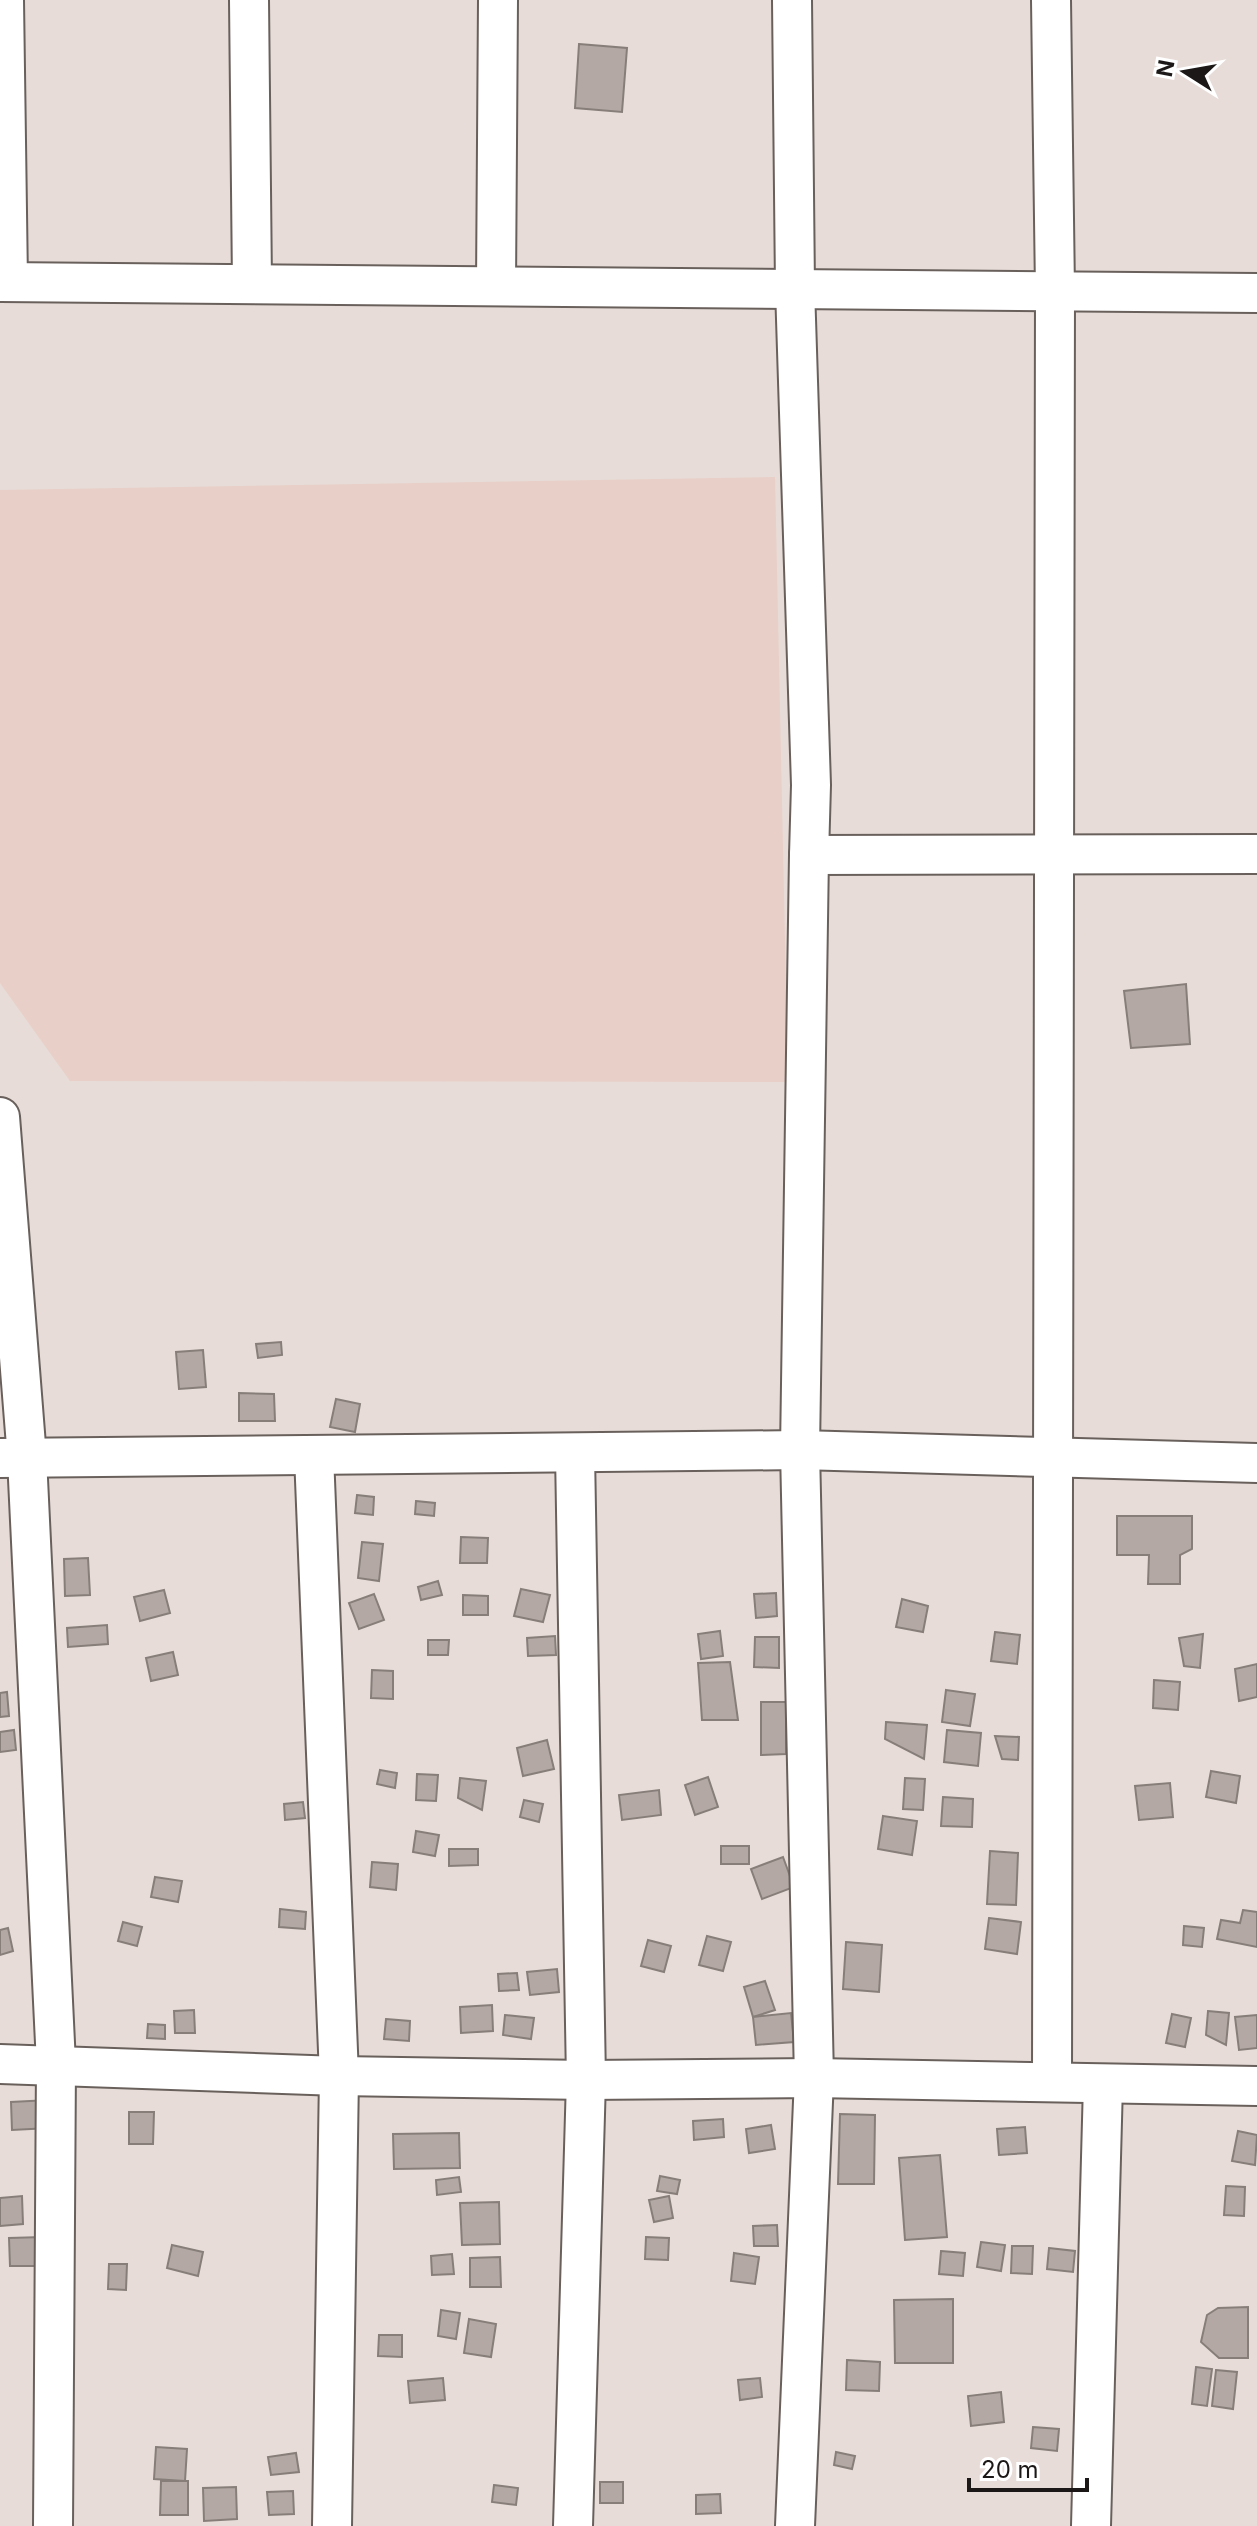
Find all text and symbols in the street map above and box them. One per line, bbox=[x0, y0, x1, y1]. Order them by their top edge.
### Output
north arrow bbox=[1145, 32, 1225, 112]
text: N bbox=[1151, 57, 1180, 79]
scale bar bbox=[969, 2442, 1087, 2492]
text: 20 m bbox=[981, 2455, 1039, 2484]

